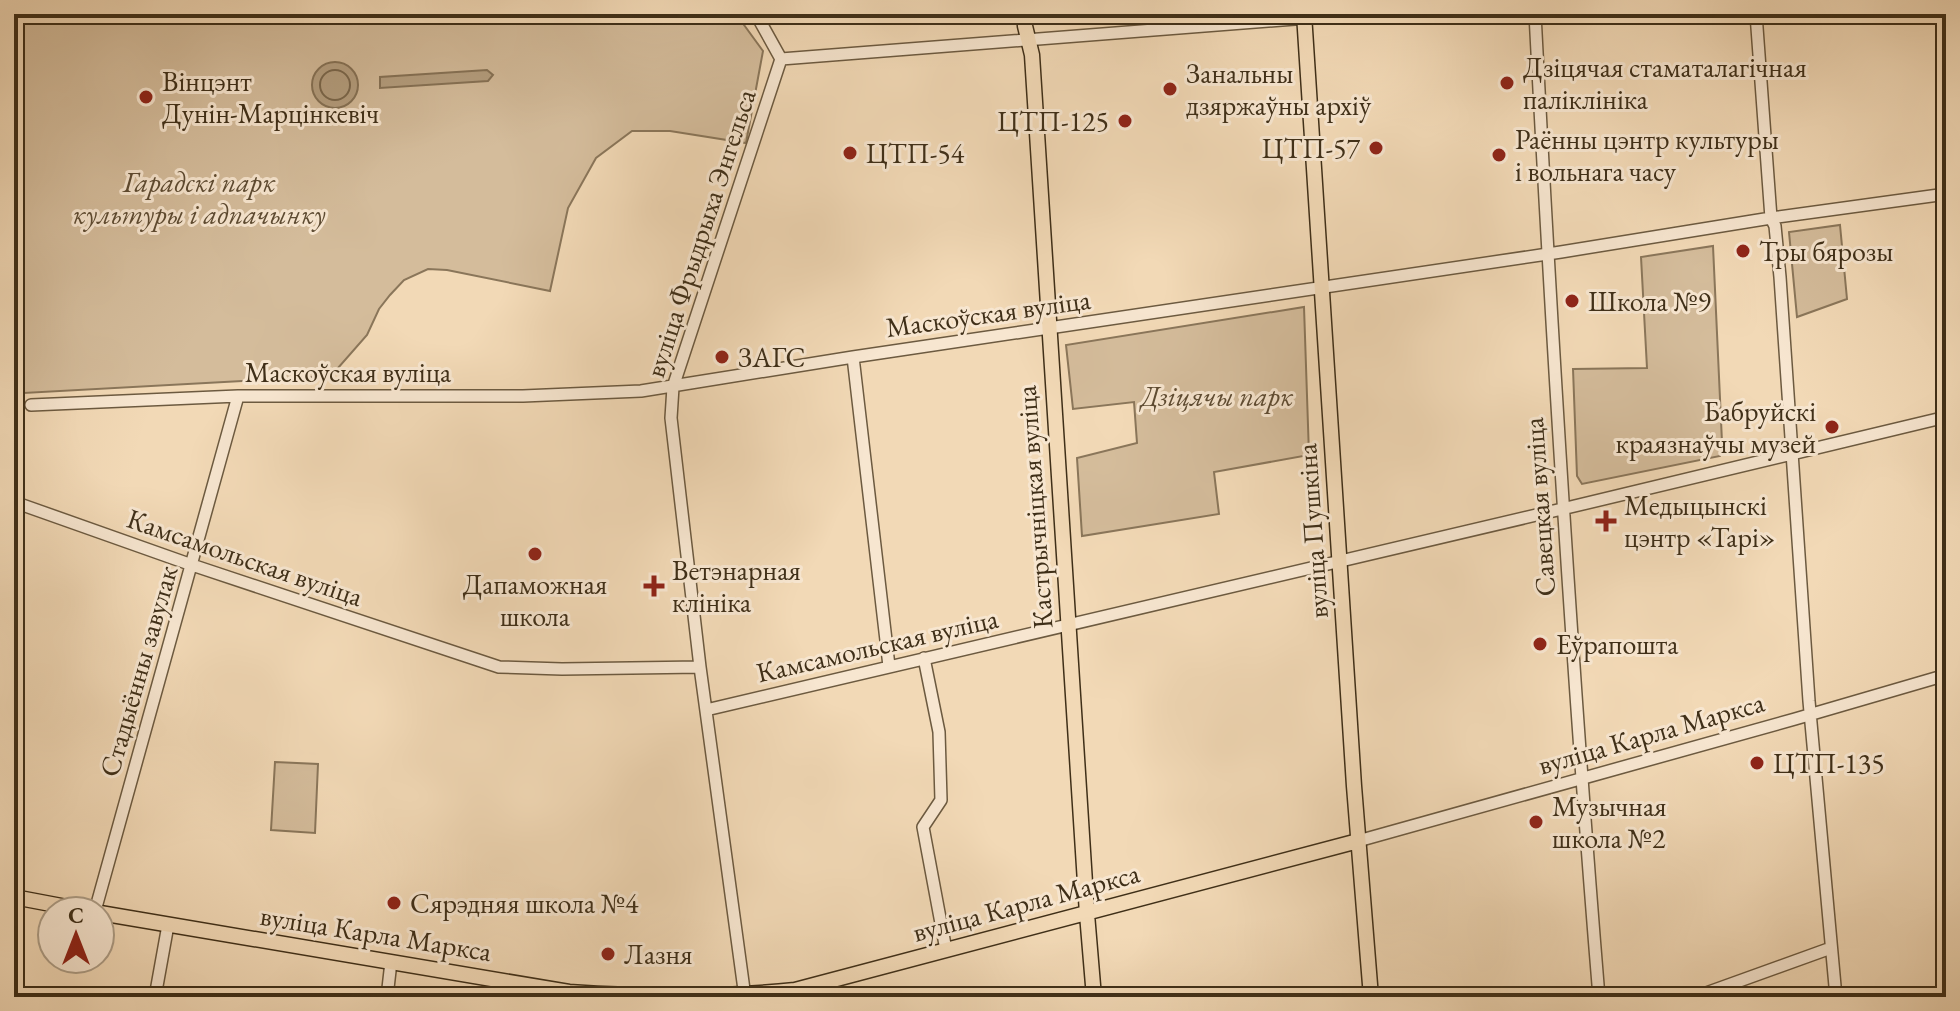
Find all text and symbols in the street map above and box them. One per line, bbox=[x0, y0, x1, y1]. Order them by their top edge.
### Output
place label: Дзіцячая стаматалагічная паліклініка bbox=[1523, 49, 1807, 117]
place label: Занальны дзяржаўны архіў bbox=[1186, 55, 1372, 123]
place label: Вінцэнт Дунін-Марцінкевіч bbox=[162, 63, 379, 131]
marker: Дзіцячая стаматалагічная паліклініка bbox=[1498, 74, 1516, 92]
marker: Занальны дзяржаўны архіў bbox=[1161, 80, 1179, 98]
street label: вуліца Фрыдрыха Энгельса bbox=[636, 84, 764, 382]
marker: Вінцэнт Дунін-Марцінкевіч bbox=[137, 88, 155, 106]
place label: ЦТП-125 bbox=[997, 103, 1109, 139]
marker: ЦТП-125 bbox=[1116, 112, 1134, 130]
place label: Раённы цэнтр культуры і вольнага часу bbox=[1515, 121, 1779, 189]
place label: ЦТП-57 bbox=[1262, 130, 1361, 166]
place label: ЦТП-54 bbox=[866, 135, 965, 171]
marker: ЦТП-57 bbox=[1367, 139, 1385, 157]
marker: ЦТП-54 bbox=[841, 144, 859, 162]
marker: Раённы цэнтр культуры і вольнага часу bbox=[1490, 146, 1508, 164]
park label: Гарадскі парк культуры і адпачынку bbox=[73, 164, 326, 232]
place label: Тры бярозы bbox=[1759, 233, 1893, 269]
marker: Тры бярозы bbox=[1734, 242, 1752, 260]
street label: Маскоўская вуліца bbox=[883, 281, 1094, 345]
place label: Школа №9 bbox=[1588, 283, 1711, 319]
marker: Школа №9 bbox=[1563, 292, 1581, 310]
place label: ЗАГС bbox=[738, 339, 805, 375]
marker: ЗАГС bbox=[713, 348, 731, 366]
street label: Маскоўская вуліца bbox=[245, 354, 452, 390]
park label: Дзіцячы парк bbox=[1139, 378, 1294, 414]
street label: Кастрычніцкая вуліца bbox=[1007, 383, 1060, 630]
place label: Бабруйскі краязнаўчы музей bbox=[1616, 393, 1816, 461]
street label: Савецкая вуліца bbox=[1515, 415, 1563, 598]
marker: Бабруйскі краязнаўчы музей bbox=[1823, 418, 1841, 436]
street label: вуліца Пушкіна bbox=[1288, 441, 1336, 620]
place label: Медыцынскі цэнтр «Тарі» bbox=[1624, 487, 1775, 555]
street label: Камсамольская вуліца bbox=[122, 500, 368, 614]
marker: Медыцынскі цэнтр «Тарі» bbox=[1595, 510, 1617, 532]
marker: Дапаможная школа bbox=[526, 545, 544, 563]
place label: Ветэнарная клініка bbox=[672, 552, 801, 620]
street label: Стадыённы завулак bbox=[91, 561, 185, 781]
place label: Дапаможная школа bbox=[463, 566, 607, 634]
marker: Ветэнарная клініка bbox=[643, 575, 665, 597]
street label: Камсамольская вуліца bbox=[753, 600, 1002, 690]
place label: Еўрапошта bbox=[1556, 626, 1679, 662]
marker: Еўрапошта bbox=[1531, 635, 1549, 653]
street label: вуліца Карла Маркса bbox=[1534, 683, 1769, 782]
place label: ЦТП-135 bbox=[1773, 745, 1885, 781]
marker: ЦТП-135 bbox=[1748, 754, 1766, 772]
place label: Музычная школа №2 bbox=[1552, 788, 1667, 856]
marker: Музычная школа №2 bbox=[1527, 813, 1545, 831]
street label: вуліца Карла Маркса bbox=[909, 854, 1144, 950]
place label: Сярэдняя школа №4 bbox=[410, 885, 639, 921]
marker: Сярэдняя школа №4 bbox=[385, 894, 403, 912]
north arrow bbox=[36, 895, 116, 975]
street label: вуліца Карла Маркса bbox=[258, 897, 495, 969]
text: С bbox=[68, 901, 84, 930]
place label: Лазня bbox=[624, 936, 693, 972]
marker: Лазня bbox=[599, 945, 617, 963]

